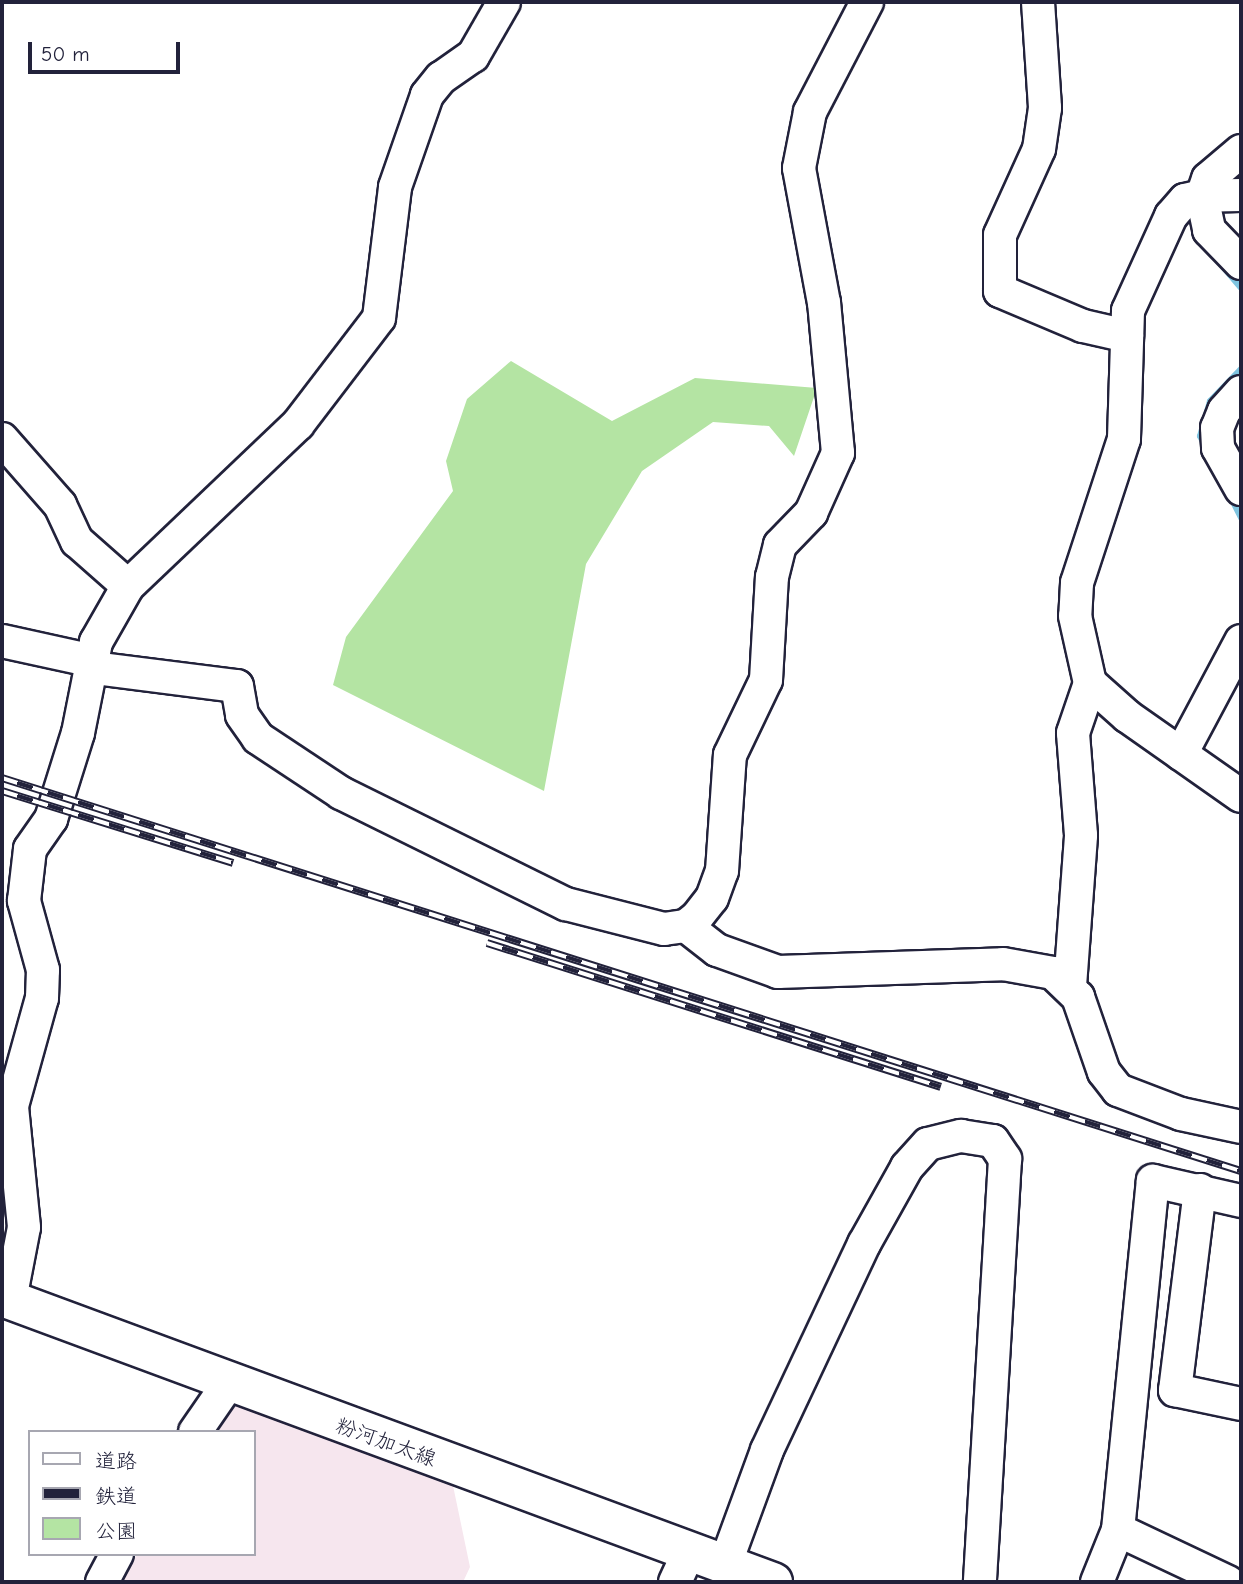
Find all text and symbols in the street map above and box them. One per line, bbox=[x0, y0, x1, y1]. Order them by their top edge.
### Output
scale bar bbox=[32, 28, 184, 72]
text: 50 m bbox=[41, 42, 90, 66]
street label: 粉河加太線 bbox=[332, 1412, 440, 1472]
legend bbox=[28, 1430, 256, 1556]
text: 道路 bbox=[95, 1449, 137, 1473]
text: 鉄道 bbox=[95, 1484, 137, 1508]
text: 公園 bbox=[95, 1519, 137, 1543]

